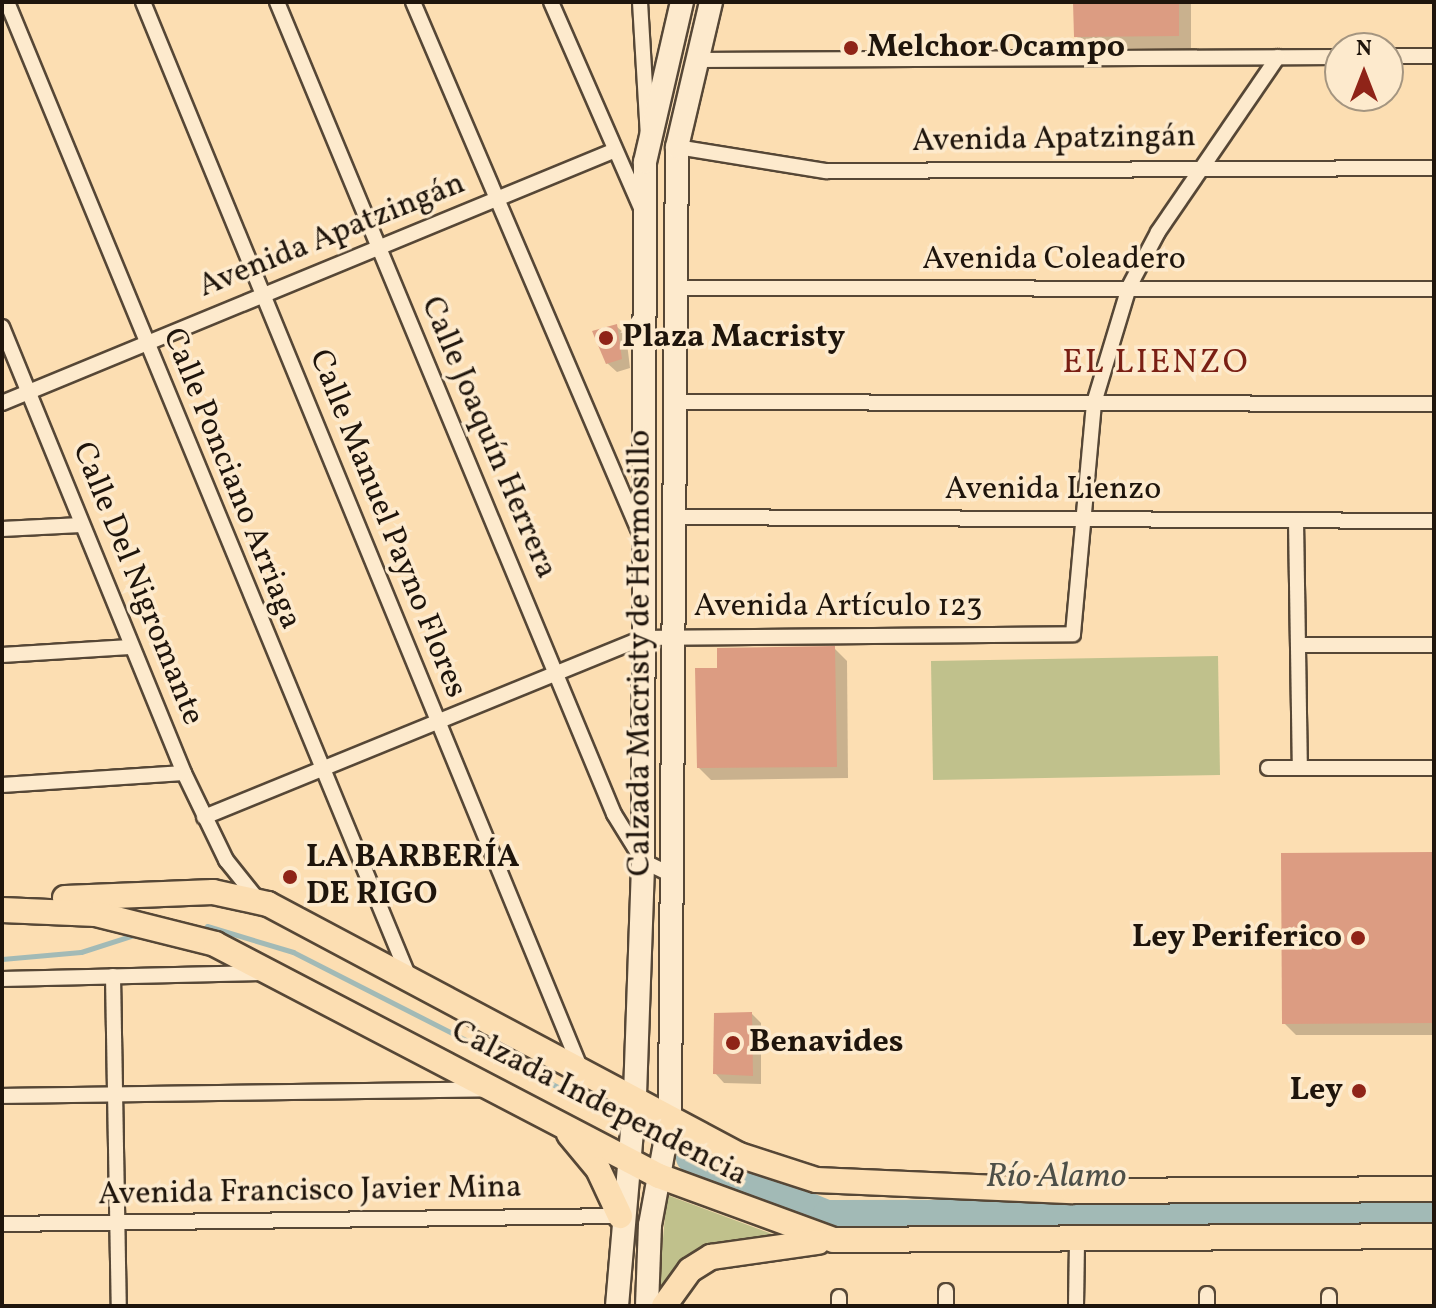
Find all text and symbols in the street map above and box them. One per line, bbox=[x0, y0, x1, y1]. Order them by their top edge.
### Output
place label: Melchor Ocampo bbox=[867, 29, 1125, 67]
north arrow bbox=[1324, 32, 1404, 112]
text: N bbox=[1356, 34, 1372, 65]
marker: Melchor Ocampo bbox=[842, 39, 860, 57]
street label: Avenida Apatzingán bbox=[912, 118, 1196, 162]
street label: Avenida Apatzingán bbox=[193, 165, 471, 307]
street label: Avenida Coleadero bbox=[922, 241, 1186, 279]
street label: Calle Joaquín Herrera bbox=[411, 291, 565, 585]
place label: Plaza Macristy bbox=[622, 319, 845, 357]
street label: Calle Ponciano Arriaga bbox=[153, 323, 309, 635]
marker: Plaza Macristy bbox=[597, 329, 615, 347]
street label: Calle Manuel Payno Flores bbox=[300, 344, 474, 704]
district label: EL LIENZO bbox=[1062, 344, 1250, 384]
street label: Calzada Macristy de Hermosillo bbox=[622, 429, 660, 877]
street label: Calle Del Nigromante bbox=[63, 437, 211, 731]
street label: Avenida Lienzo bbox=[945, 471, 1161, 509]
street label: Avenida Artículo 123 bbox=[694, 588, 982, 626]
place label: LA BARBERÍA DE RIGO bbox=[306, 840, 519, 915]
marker: LA BARBERÍA DE RIGO bbox=[281, 868, 299, 886]
place label: Ley Periferico bbox=[1132, 919, 1342, 957]
marker: Ley Periferico bbox=[1349, 929, 1367, 947]
street label: Calzada Independencia bbox=[445, 1013, 753, 1195]
place label: Benavides bbox=[749, 1024, 904, 1062]
marker: Benavides bbox=[724, 1034, 742, 1052]
place label: Ley bbox=[1290, 1072, 1343, 1110]
marker: Ley bbox=[1350, 1082, 1368, 1100]
water label: Río Alamo bbox=[986, 1158, 1126, 1198]
street label: Avenida Francisco Javier Mina bbox=[98, 1169, 522, 1215]

